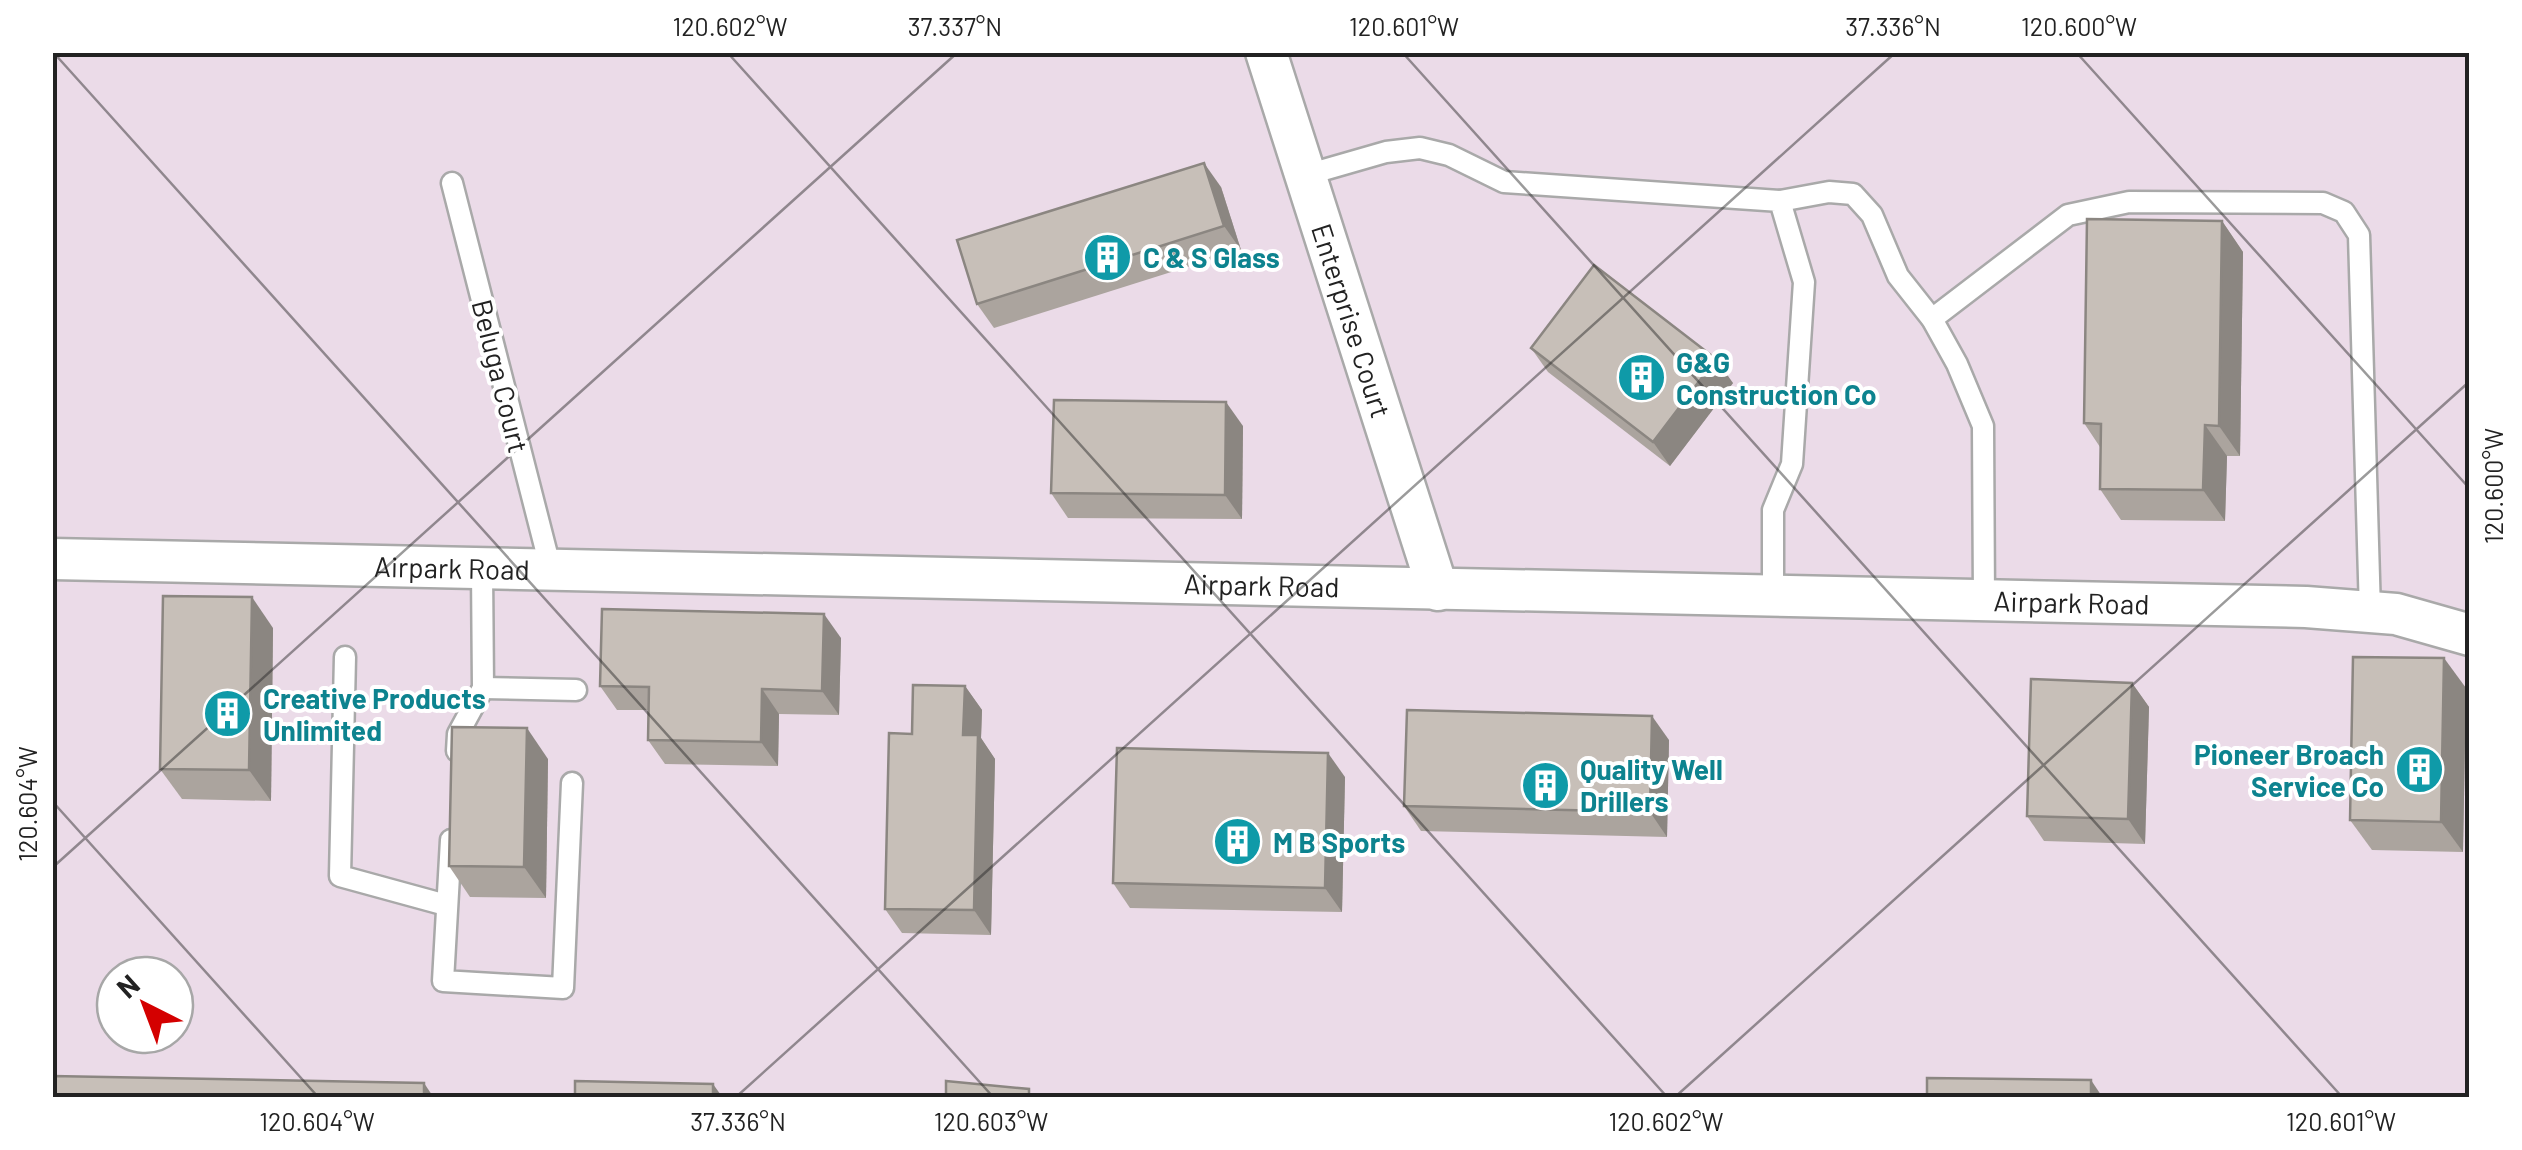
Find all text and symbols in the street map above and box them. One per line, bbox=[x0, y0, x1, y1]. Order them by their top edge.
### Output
text: 120.602°W bbox=[672, 11, 788, 41]
text: 37.337°N bbox=[908, 11, 1002, 41]
text: 120.601°W bbox=[1349, 11, 1459, 41]
text: 37.336°N bbox=[1845, 11, 1941, 41]
text: 120.600°W bbox=[2021, 11, 2137, 41]
street label: Enterprise Court bbox=[1305, 219, 1399, 422]
building icon: C & S Glass bbox=[1082, 231, 1134, 283]
place label: C & S Glass bbox=[1143, 240, 1280, 274]
street label: Beluga Court bbox=[466, 296, 536, 456]
place label: G&G Construction Co bbox=[1676, 345, 1876, 411]
building icon: G&G Construction Co bbox=[1615, 352, 1667, 404]
text: 120.600°W bbox=[2478, 428, 2508, 544]
street label: Airpark Road bbox=[374, 549, 530, 586]
street label: Airpark Road bbox=[1183, 566, 1340, 603]
street label: Airpark Road bbox=[1993, 583, 2150, 621]
place label: Creative Products Unlimited bbox=[263, 681, 486, 747]
building icon: Creative Products Unlimited bbox=[202, 688, 254, 740]
place label: Pioneer Broach Service Co bbox=[2194, 737, 2384, 803]
building icon: Pioneer Broach Service Co bbox=[2393, 744, 2445, 796]
text: 120.604°W bbox=[12, 746, 42, 862]
place label: Quality Well Drillers bbox=[1580, 752, 1723, 818]
building icon: Quality Well Drillers bbox=[1519, 759, 1571, 811]
building icon: M B Sports bbox=[1212, 816, 1264, 868]
place label: M B Sports bbox=[1273, 825, 1405, 859]
north arrow bbox=[95, 955, 195, 1055]
text: N bbox=[109, 967, 146, 1005]
text: 120.604°W bbox=[259, 1106, 375, 1136]
text: 37.336°N bbox=[690, 1106, 786, 1136]
text: 120.603°W bbox=[934, 1106, 1048, 1136]
text: 120.602°W bbox=[1608, 1106, 1724, 1136]
text: 120.601°W bbox=[2286, 1106, 2396, 1136]

